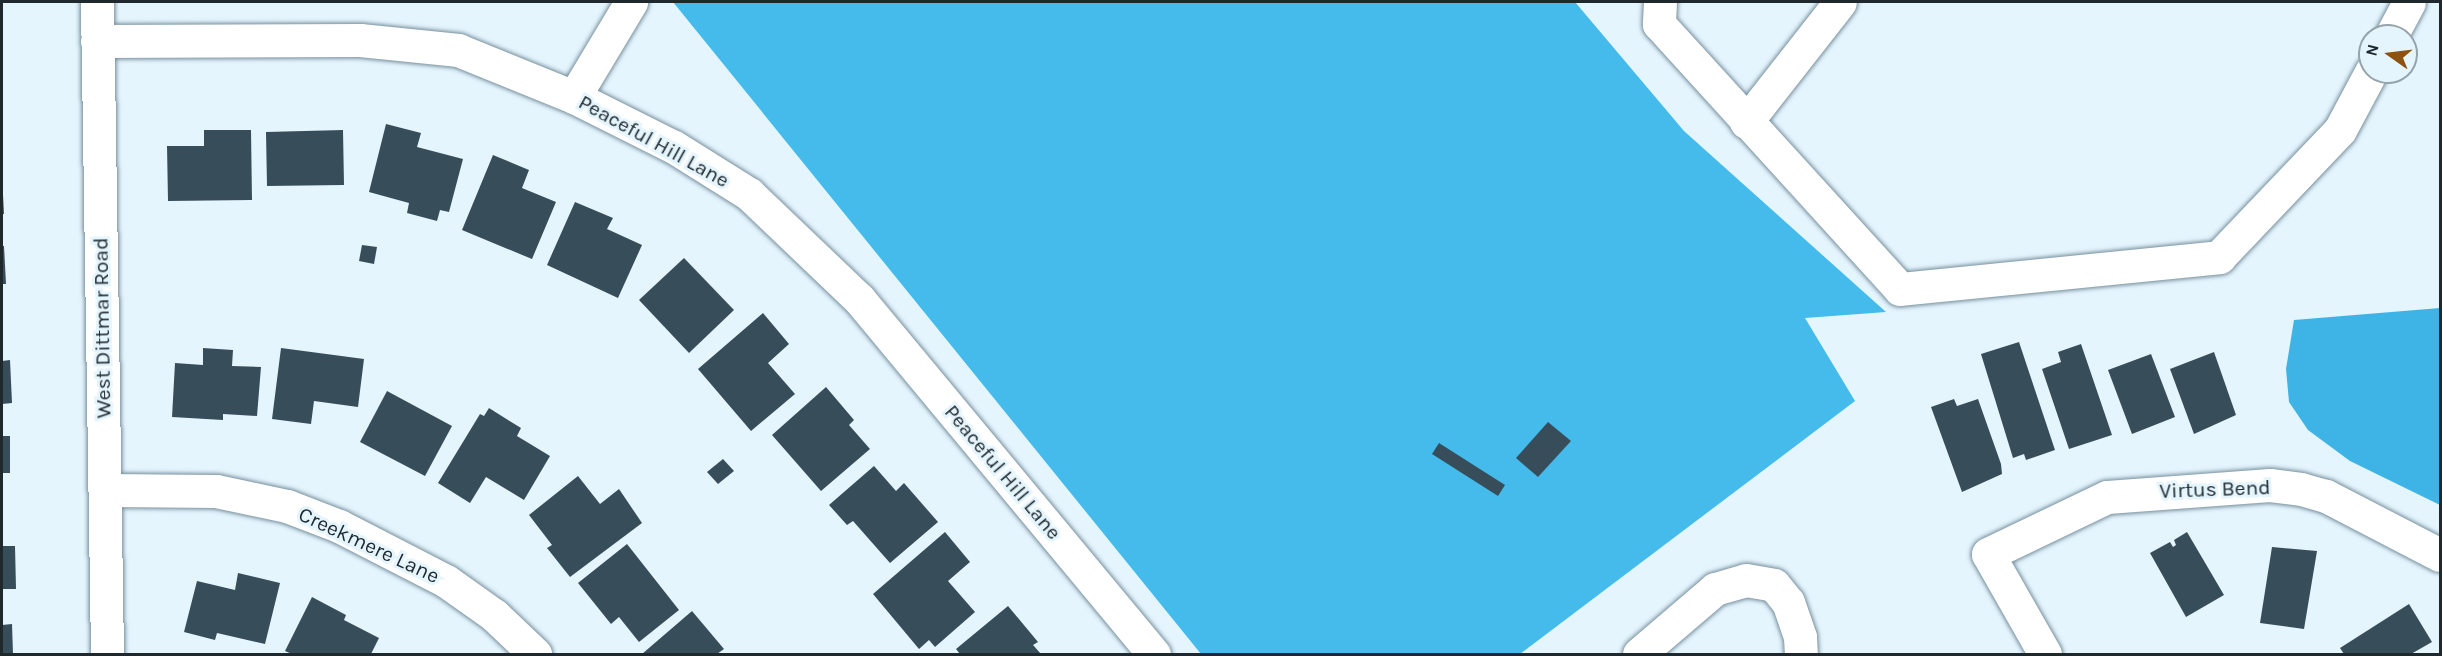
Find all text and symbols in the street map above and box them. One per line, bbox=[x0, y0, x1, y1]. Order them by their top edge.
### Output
north arrow bbox=[2358, 24, 2418, 84]
text: N bbox=[2361, 42, 2383, 58]
street label: Peaceful Hill Lane bbox=[574, 89, 734, 193]
street label: West Dittmar Road bbox=[88, 237, 116, 419]
street label: Peaceful Hill Lane bbox=[939, 399, 1067, 545]
street label: Virtus Bend bbox=[2159, 474, 2271, 504]
street label: Creekmere Lane bbox=[295, 501, 443, 589]

